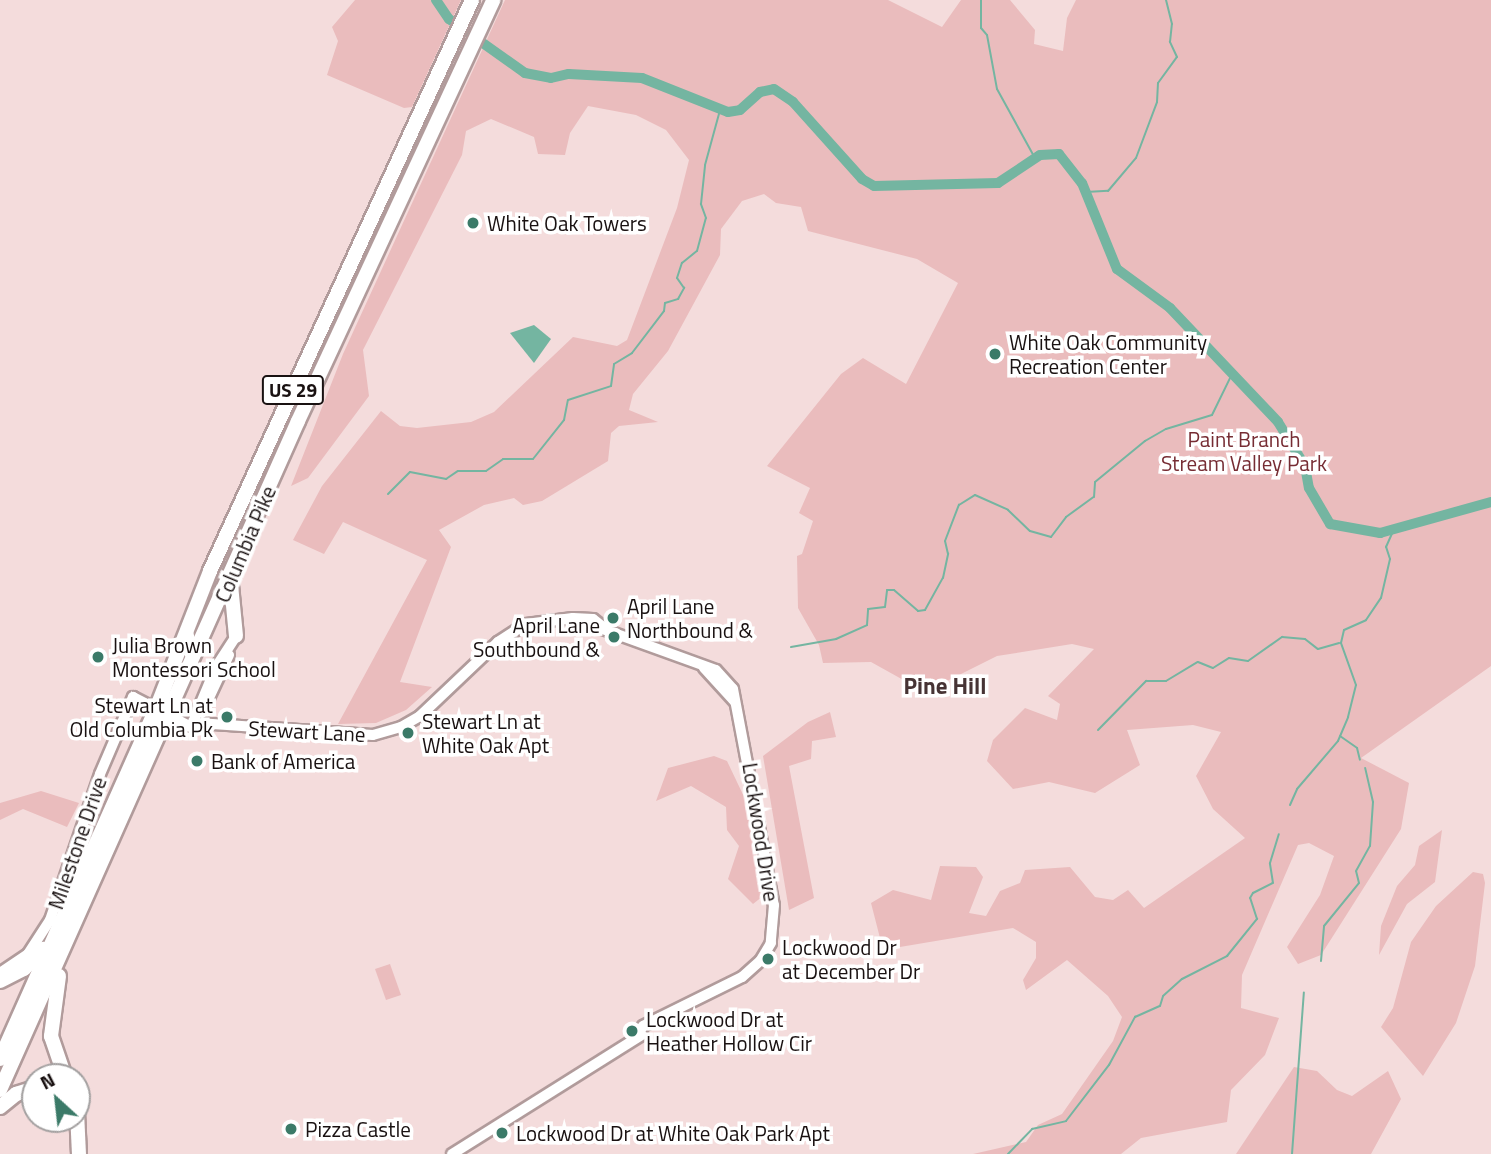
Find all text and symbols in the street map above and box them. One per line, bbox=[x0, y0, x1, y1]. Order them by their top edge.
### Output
place label: White Oak Towers bbox=[487, 210, 647, 236]
marker: White Oak Towers bbox=[465, 215, 481, 231]
place label: White Oak Community Recreation Center bbox=[1009, 329, 1207, 379]
marker: White Oak Community Recreation Center bbox=[987, 346, 1003, 362]
road number: US 29 bbox=[262, 374, 324, 406]
park label: Paint Branch Stream Valley Park bbox=[1161, 426, 1327, 476]
street label: Columbia Pike bbox=[209, 482, 281, 606]
place label: April Lane Northbound & bbox=[627, 593, 753, 643]
marker: April Lane Northbound & bbox=[605, 610, 621, 626]
place label: April Lane Southbound & bbox=[473, 612, 600, 662]
marker: April Lane Southbound & bbox=[606, 629, 622, 645]
place label: Julia Brown Montessori School bbox=[112, 632, 276, 682]
marker: Julia Brown Montessori School bbox=[90, 649, 106, 665]
district label: Pine Hill bbox=[904, 672, 986, 700]
place label: Stewart Ln at Old Columbia Pk bbox=[69, 692, 213, 742]
place label: Stewart Ln at White Oak Apt bbox=[422, 708, 549, 758]
marker: Stewart Ln at Old Columbia Pk bbox=[219, 709, 235, 725]
street label: Stewart Lane bbox=[248, 715, 366, 747]
marker: Stewart Ln at White Oak Apt bbox=[400, 725, 416, 741]
place label: Bank of America bbox=[211, 748, 355, 774]
marker: Bank of America bbox=[189, 753, 205, 769]
street label: Lockwood Drive bbox=[738, 761, 784, 903]
street label: Milestone Drive bbox=[43, 773, 111, 913]
place label: Lockwood Dr at December Dr bbox=[782, 934, 920, 984]
marker: Lockwood Dr at December Dr bbox=[760, 951, 776, 967]
place label: Lockwood Dr at Heather Hollow Cir bbox=[646, 1006, 812, 1056]
marker: Lockwood Dr at Heather Hollow Cir bbox=[624, 1023, 640, 1039]
north arrow bbox=[21, 1063, 91, 1133]
text: N bbox=[35, 1065, 60, 1097]
place label: Pizza Castle bbox=[305, 1116, 411, 1142]
place label: Lockwood Dr at White Oak Park Apt bbox=[516, 1120, 830, 1146]
marker: Pizza Castle bbox=[283, 1121, 299, 1137]
marker: Lockwood Dr at White Oak Park Apt bbox=[494, 1125, 510, 1141]

